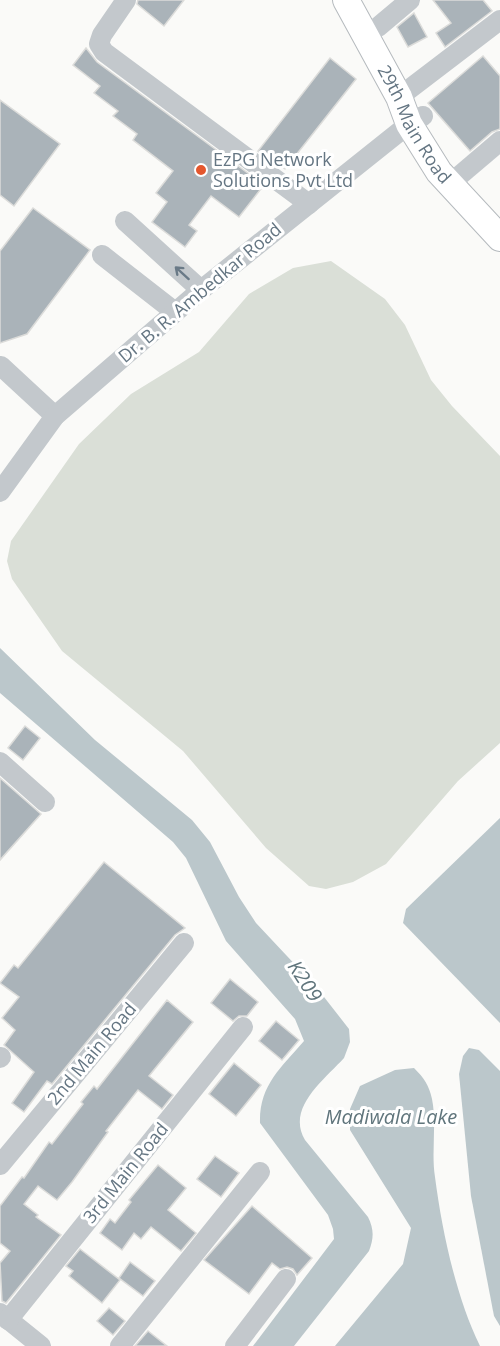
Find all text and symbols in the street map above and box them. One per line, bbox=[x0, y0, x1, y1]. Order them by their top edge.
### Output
street label: 29th Main Road bbox=[373, 60, 457, 188]
place label: EzPG Network Solutions Pvt Ltd bbox=[213, 147, 353, 192]
marker: EzPG Network Solutions Pvt Ltd bbox=[194, 163, 208, 177]
street label: Dr. B. R. Ambedkar Road bbox=[113, 217, 286, 368]
one-way arrow bbox=[174, 266, 189, 280]
water label: K209 bbox=[282, 955, 329, 1007]
street label: 2nd Main Road bbox=[41, 997, 141, 1109]
water label: Madiwala Lake bbox=[325, 1103, 457, 1130]
street label: 3rd Main Road bbox=[77, 1117, 173, 1228]

